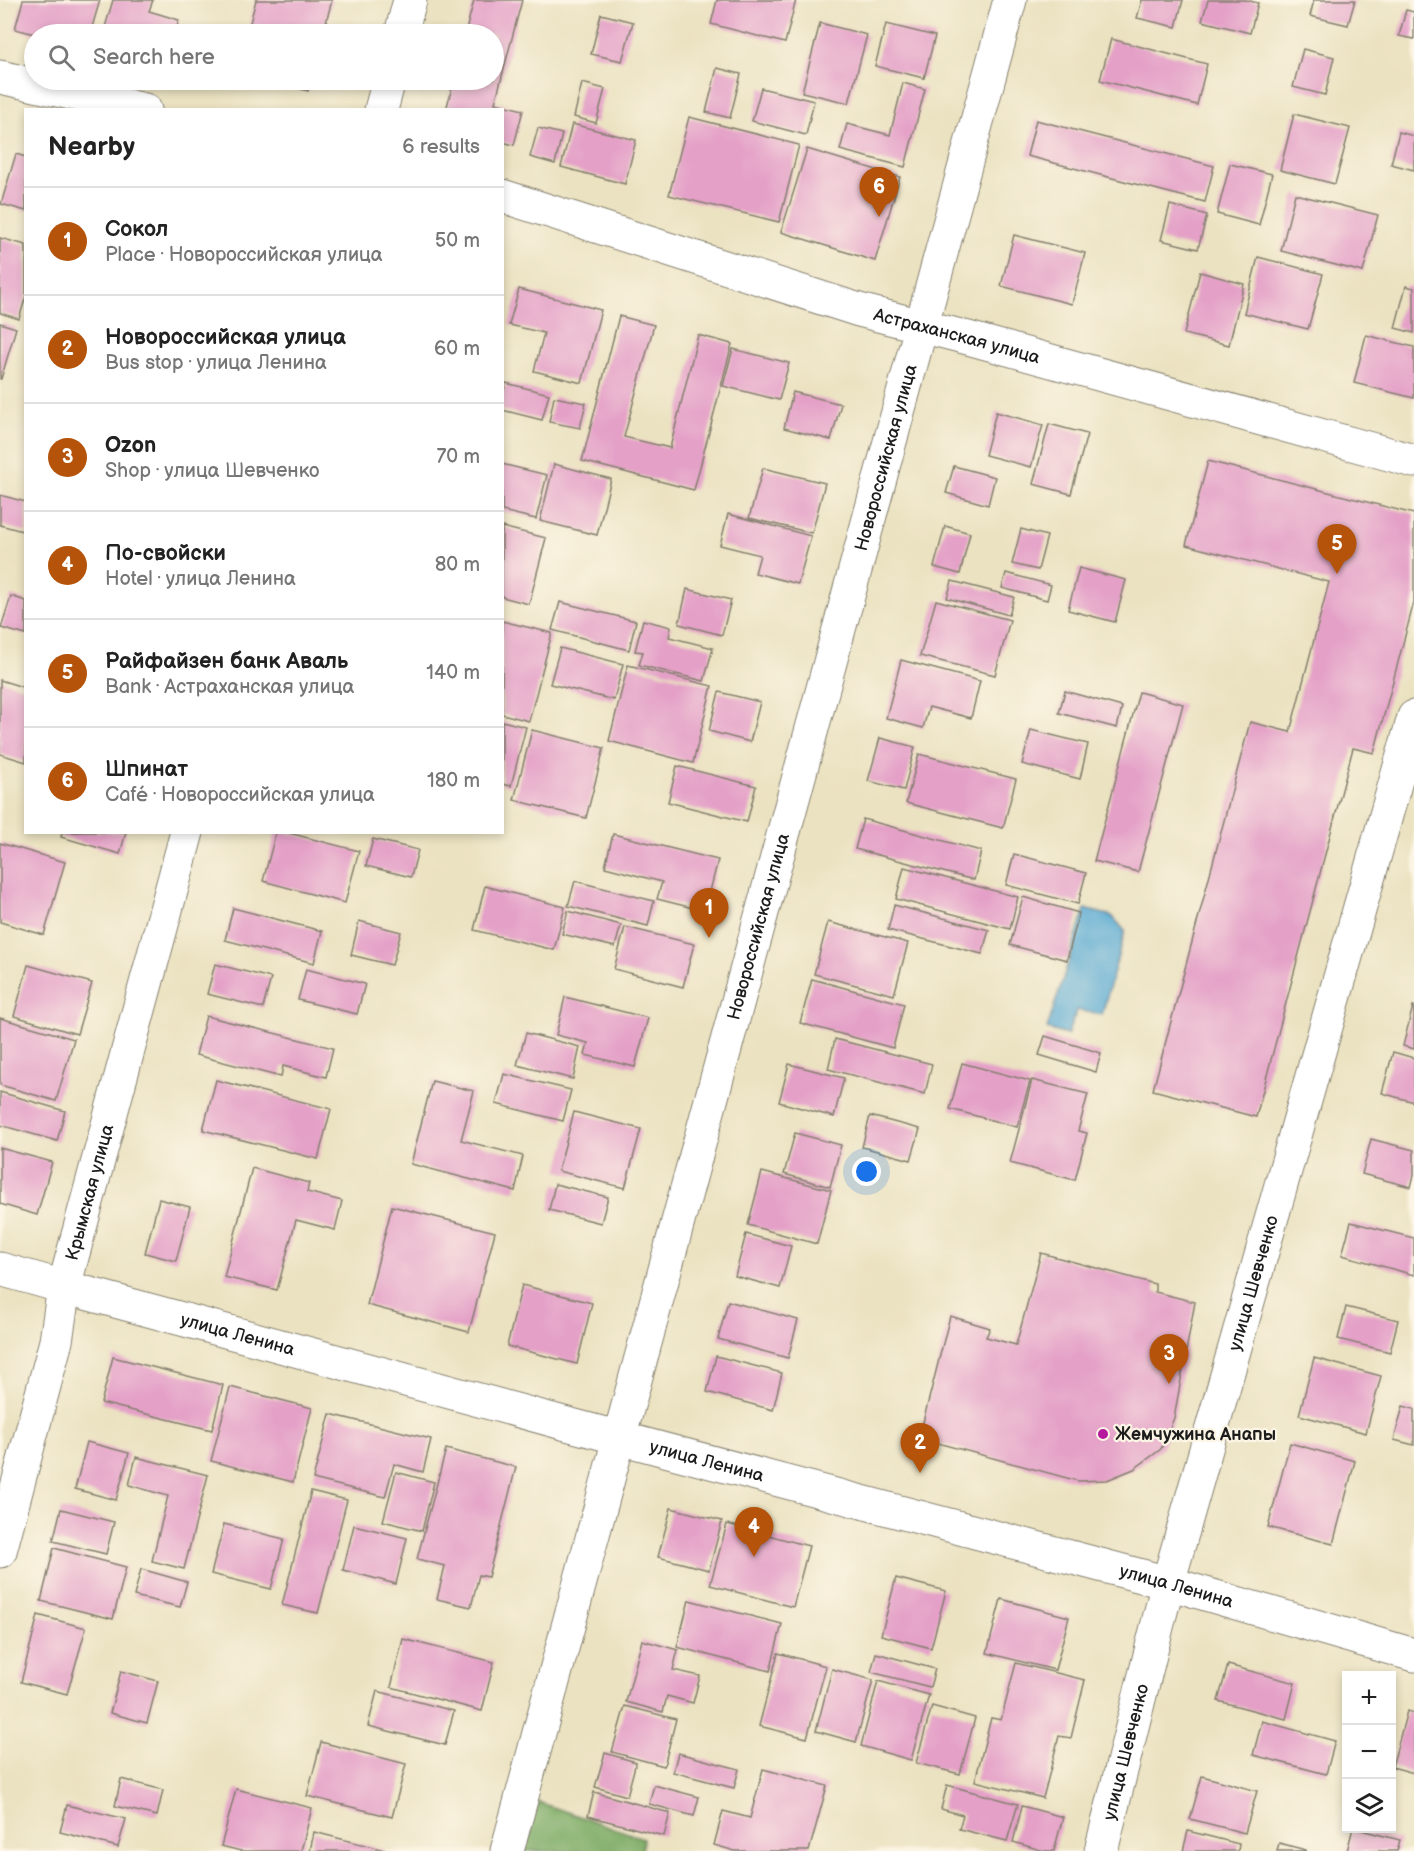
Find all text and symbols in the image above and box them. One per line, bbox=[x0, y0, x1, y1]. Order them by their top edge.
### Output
search box bbox=[24, 24, 504, 90]
icon: search bbox=[45, 41, 78, 74]
text: Search here bbox=[93, 44, 215, 71]
text: Nearby bbox=[48, 132, 135, 163]
text: 6 results bbox=[402, 135, 480, 159]
pin: 6 bbox=[860, 168, 898, 217]
text: Сокол bbox=[105, 216, 168, 243]
text: 1 bbox=[63, 229, 72, 253]
text: 50 m bbox=[435, 229, 480, 253]
text: Place · Новороссийская улица bbox=[105, 243, 383, 267]
street label: Астраханская улица bbox=[870, 304, 1043, 368]
text: Новороссийская улица bbox=[105, 324, 346, 351]
text: 2 bbox=[62, 337, 73, 361]
text: 60 m bbox=[434, 337, 480, 361]
text: Bus stop · улица Ленина bbox=[105, 351, 327, 375]
street label: Новороссийская улица bbox=[851, 362, 922, 553]
text: Ozon bbox=[105, 432, 156, 459]
text: 3 bbox=[62, 445, 73, 469]
text: 70 m bbox=[436, 445, 480, 469]
text: Shop · улица Шевченко bbox=[105, 459, 319, 483]
pin: 5 bbox=[1318, 524, 1356, 574]
text: По-свойски bbox=[105, 540, 226, 567]
text: 4 bbox=[62, 553, 73, 577]
text: 80 m bbox=[435, 553, 480, 577]
text: Hotel · улица Ленина bbox=[105, 567, 296, 591]
text: Райфайзен банк Аваль bbox=[105, 648, 348, 675]
text: 5 bbox=[62, 661, 73, 685]
text: 140 m bbox=[426, 661, 480, 685]
text: Bank · Астраханская улица bbox=[105, 675, 354, 699]
text: Шпинат bbox=[105, 756, 188, 783]
text: 6 bbox=[61, 769, 74, 793]
text: 180 m bbox=[427, 769, 480, 793]
text: Café · Новороссийская улица bbox=[105, 783, 375, 807]
street label: Новороссийская улица bbox=[723, 831, 794, 1022]
pin: 1 bbox=[690, 888, 728, 938]
street label: Крымская улица bbox=[62, 1122, 119, 1263]
your location bbox=[852, 1157, 881, 1186]
street label: улица Шевченко bbox=[1224, 1213, 1283, 1353]
street label: улица Ленина bbox=[178, 1309, 297, 1360]
pin: 3 bbox=[1150, 1334, 1188, 1384]
pin: 2 bbox=[900, 1424, 940, 1473]
place label: Жемчужина Анапы bbox=[1115, 1424, 1276, 1445]
marker: Жемчужина Анапы bbox=[1096, 1427, 1110, 1441]
street label: улица Ленина bbox=[647, 1436, 766, 1487]
pin: 4 bbox=[734, 1508, 774, 1557]
street label: улица Ленина bbox=[1117, 1561, 1236, 1613]
map controls bbox=[1342, 1671, 1396, 1833]
button: + bbox=[1342, 1671, 1396, 1725]
street label: улица Шевченко bbox=[1099, 1682, 1153, 1823]
button: − bbox=[1342, 1725, 1396, 1779]
button: layers bbox=[1342, 1779, 1396, 1833]

